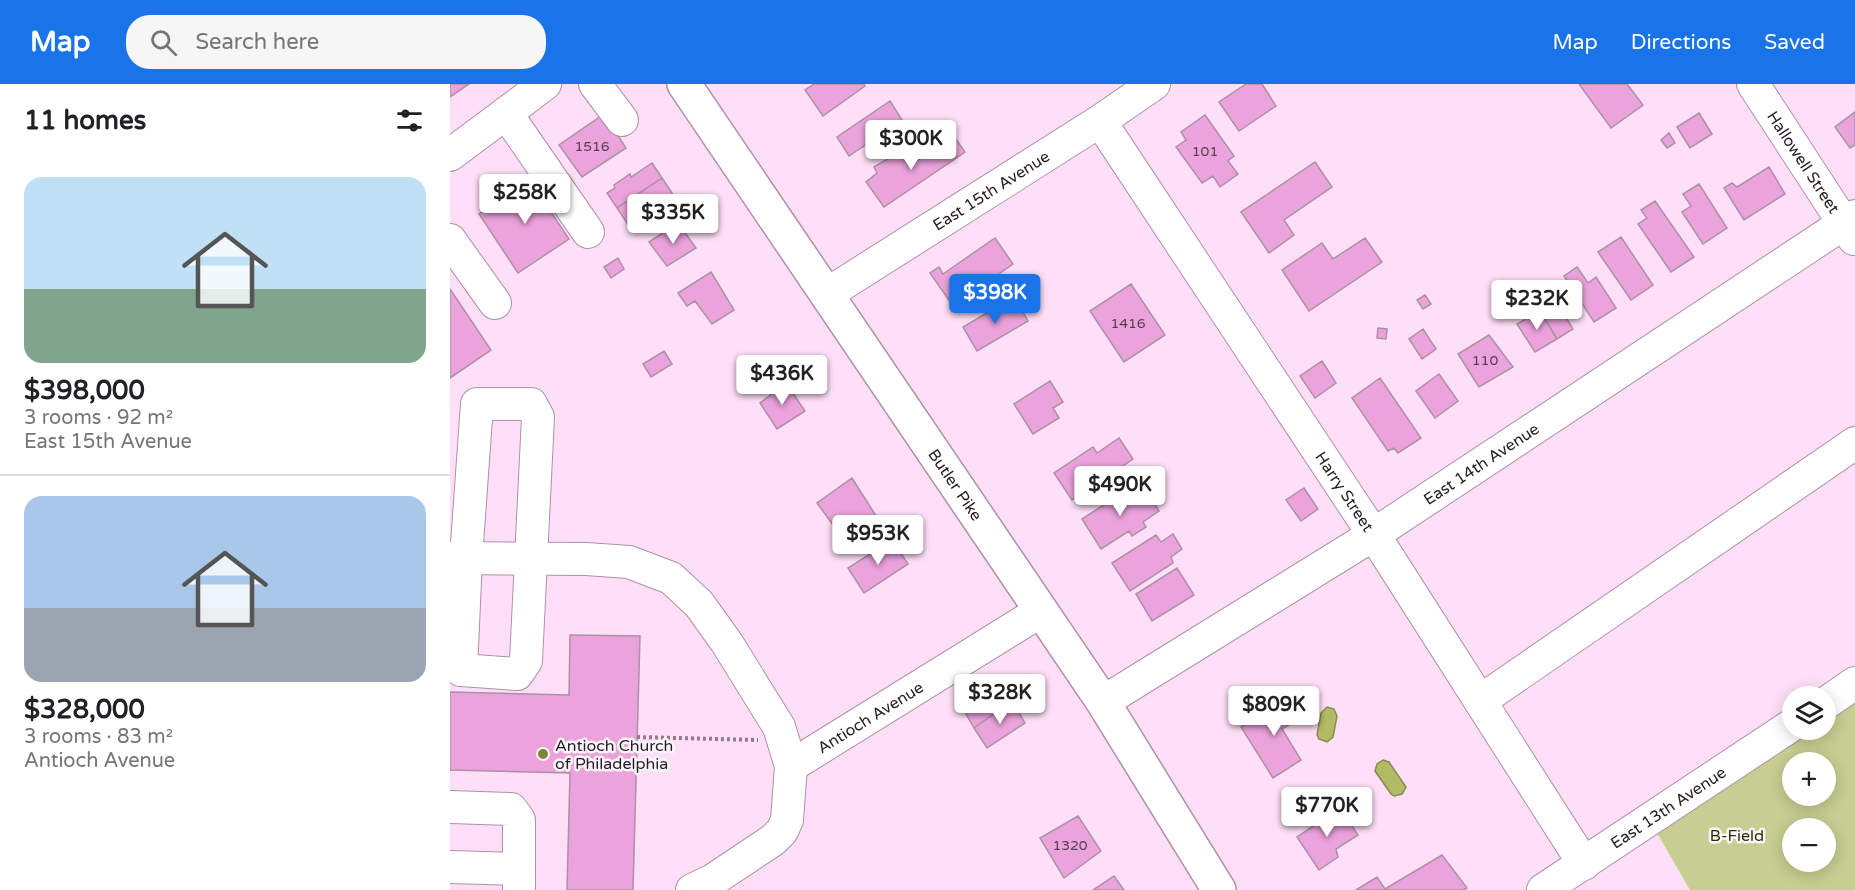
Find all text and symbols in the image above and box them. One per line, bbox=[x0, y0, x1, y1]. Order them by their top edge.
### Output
search box bbox=[126, 15, 546, 69]
text: Map bbox=[30, 25, 90, 59]
icon: search bbox=[147, 26, 180, 59]
text: Search here bbox=[195, 29, 319, 55]
text: Map bbox=[1552, 30, 1598, 55]
text: Directions bbox=[1631, 30, 1731, 55]
text: Saved bbox=[1764, 30, 1825, 55]
icon: filters bbox=[393, 104, 426, 137]
text: 11 homes bbox=[24, 105, 146, 136]
street label: Hallowell Street bbox=[1762, 107, 1844, 217]
pin: $300K bbox=[869, 120, 953, 171]
text: $300K bbox=[879, 127, 943, 151]
house number: 1516 bbox=[574, 138, 610, 155]
house number: 101 bbox=[1192, 143, 1218, 160]
street label: East 15th Avenue bbox=[929, 147, 1054, 235]
pin: $258K bbox=[483, 174, 567, 225]
text: $258K bbox=[493, 181, 557, 205]
pin: $335K bbox=[631, 194, 715, 245]
text: $335K bbox=[641, 201, 705, 225]
icon: home bbox=[171, 216, 279, 324]
pin: $398K bbox=[953, 274, 1037, 325]
pin: $232K bbox=[1495, 280, 1579, 331]
text: $398K bbox=[963, 281, 1027, 305]
text: $232K bbox=[1505, 287, 1569, 311]
house number: 1416 bbox=[1110, 315, 1146, 332]
house number: 110 bbox=[1472, 352, 1498, 369]
pin: $436K bbox=[740, 355, 824, 406]
text: $436K bbox=[750, 362, 814, 386]
text: $398,000 bbox=[24, 375, 145, 406]
text: 3 rooms · 92 m² bbox=[24, 406, 173, 430]
street label: East 14th Avenue bbox=[1420, 419, 1543, 510]
text: East 15th Avenue bbox=[24, 430, 192, 454]
street label: Butler Pike bbox=[923, 445, 986, 525]
street label: Harry Street bbox=[1310, 448, 1378, 536]
pin: $490K bbox=[1078, 466, 1162, 517]
text: $490K bbox=[1088, 473, 1152, 497]
pin: $953K bbox=[836, 515, 920, 566]
text: $953K bbox=[846, 522, 910, 546]
icon: home bbox=[171, 535, 279, 643]
pin: $328K bbox=[958, 674, 1042, 725]
street label: Antioch Avenue bbox=[814, 677, 927, 758]
text: $328K bbox=[968, 681, 1032, 705]
pin: $809K bbox=[1232, 686, 1316, 737]
map controls bbox=[1782, 686, 1836, 872]
button: layers bbox=[1782, 686, 1836, 740]
text: $809K bbox=[1242, 693, 1306, 717]
text: $328,000 bbox=[24, 694, 145, 725]
text: 3 rooms · 83 m² bbox=[24, 725, 173, 749]
place label: Antioch Church of Philadelphia bbox=[555, 736, 673, 774]
marker: Antioch Church of Philadelphia bbox=[536, 747, 550, 761]
text: Antioch Avenue bbox=[24, 749, 175, 773]
button: + bbox=[1782, 752, 1836, 806]
street label: East 13th Avenue bbox=[1607, 762, 1730, 853]
pin: $770K bbox=[1285, 787, 1369, 838]
text: $770K bbox=[1295, 794, 1359, 818]
button: − bbox=[1782, 818, 1836, 872]
park label: B-Field bbox=[1710, 826, 1764, 846]
house number: 1320 bbox=[1052, 837, 1088, 854]

